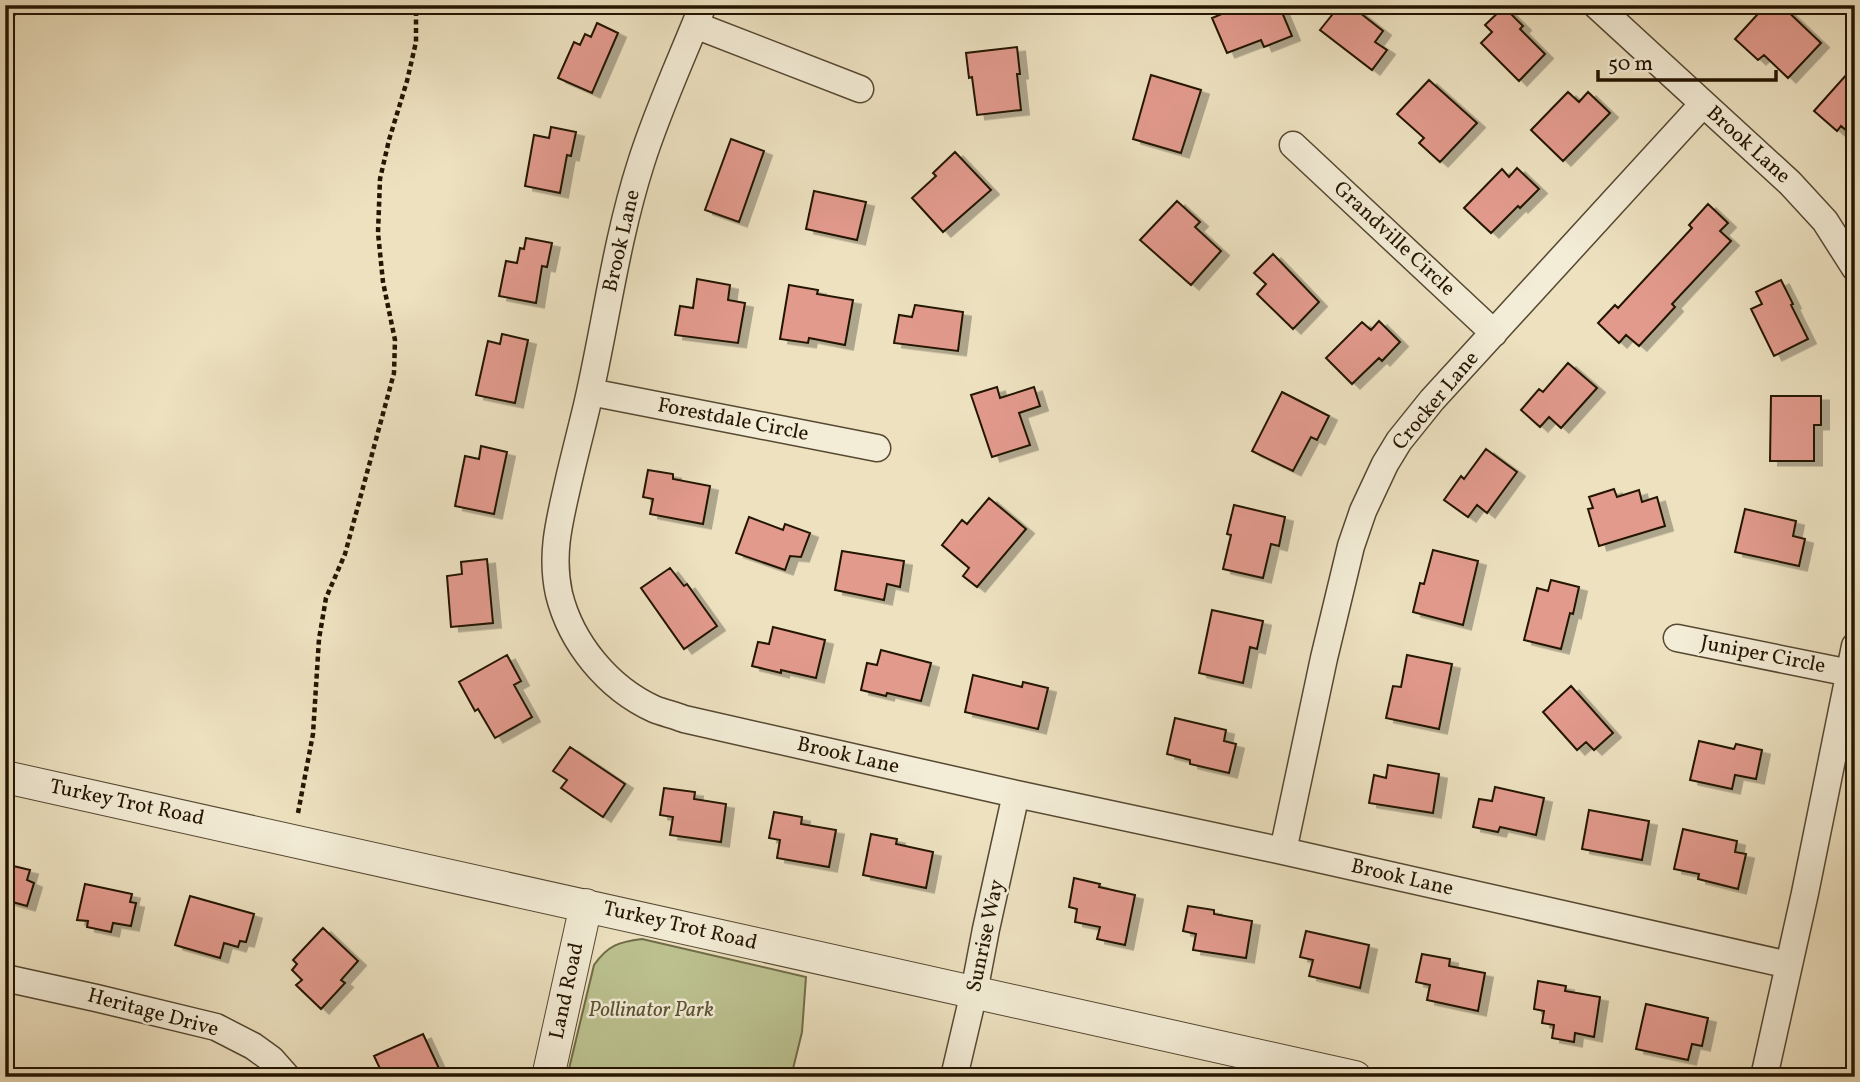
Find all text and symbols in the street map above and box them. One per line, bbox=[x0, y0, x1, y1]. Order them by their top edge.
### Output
scale bar bbox=[1598, 38, 1776, 82]
text: 50 m bbox=[1608, 50, 1653, 79]
street label: Brook Lane bbox=[1700, 99, 1797, 191]
street label: Grandville Circle bbox=[1327, 175, 1461, 303]
street label: Brook Lane bbox=[596, 187, 648, 295]
street label: Crocker Lane bbox=[1386, 345, 1486, 457]
street label: Forestdale Circle bbox=[655, 391, 811, 449]
street label: Juniper Circle bbox=[1698, 629, 1828, 681]
street label: Brook Lane bbox=[794, 730, 902, 782]
street label: Turkey Trot Road bbox=[47, 772, 207, 834]
street label: Brook Lane bbox=[1348, 852, 1456, 904]
street label: Sunrise Way bbox=[960, 876, 1012, 995]
street label: Turkey Trot Road bbox=[600, 894, 760, 958]
street label: Land Road bbox=[543, 940, 591, 1042]
street label: Heritage Drive bbox=[84, 982, 222, 1044]
park label: Pollinator Park bbox=[588, 996, 714, 1025]

